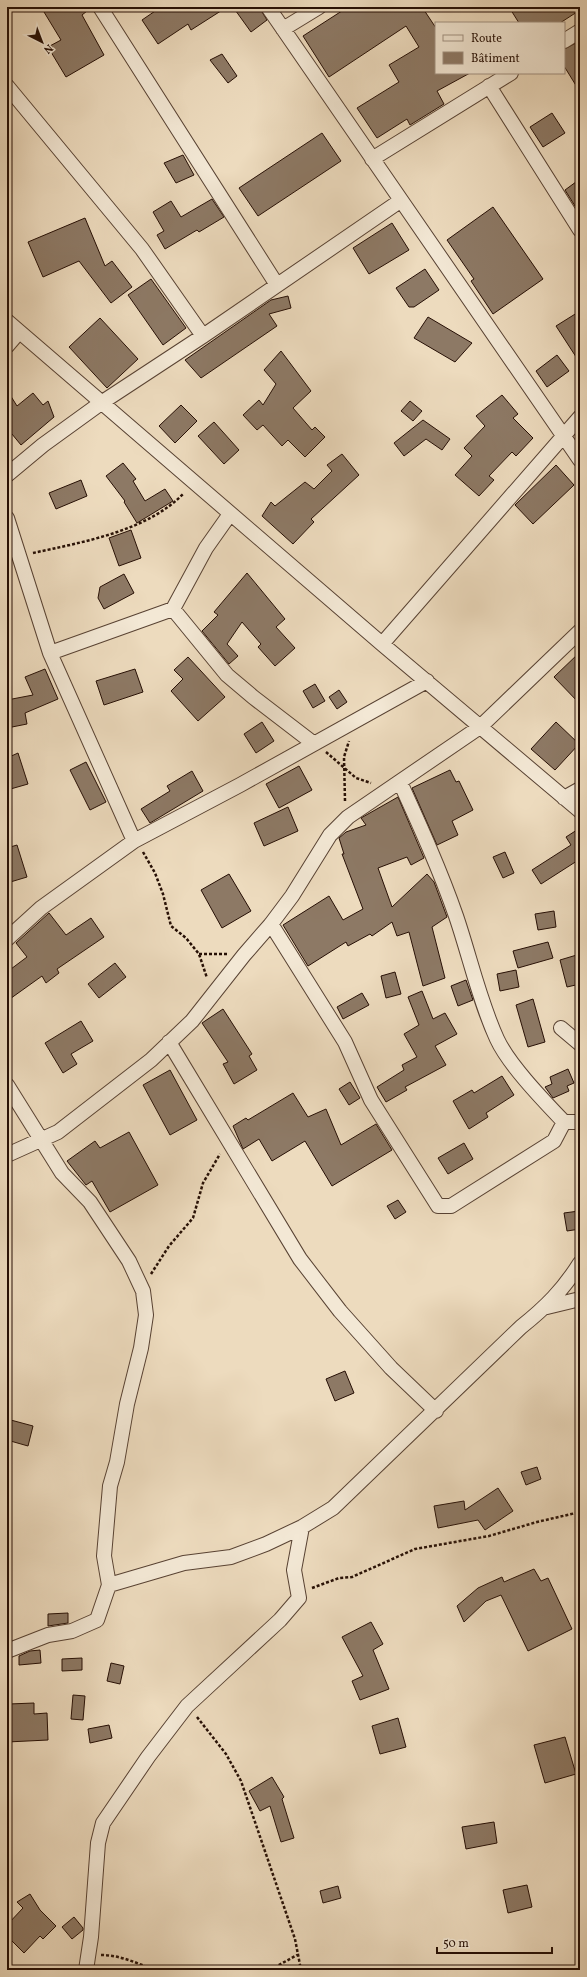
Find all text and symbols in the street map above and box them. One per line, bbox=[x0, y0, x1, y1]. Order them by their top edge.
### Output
north arrow bbox=[22, 22, 62, 62]
legend bbox=[435, 22, 565, 74]
text: Route bbox=[471, 31, 502, 47]
text: N bbox=[40, 40, 56, 57]
text: Bâtiment bbox=[471, 51, 520, 67]
scale bar bbox=[437, 1929, 552, 1955]
text: 50 m bbox=[443, 1936, 469, 1952]

